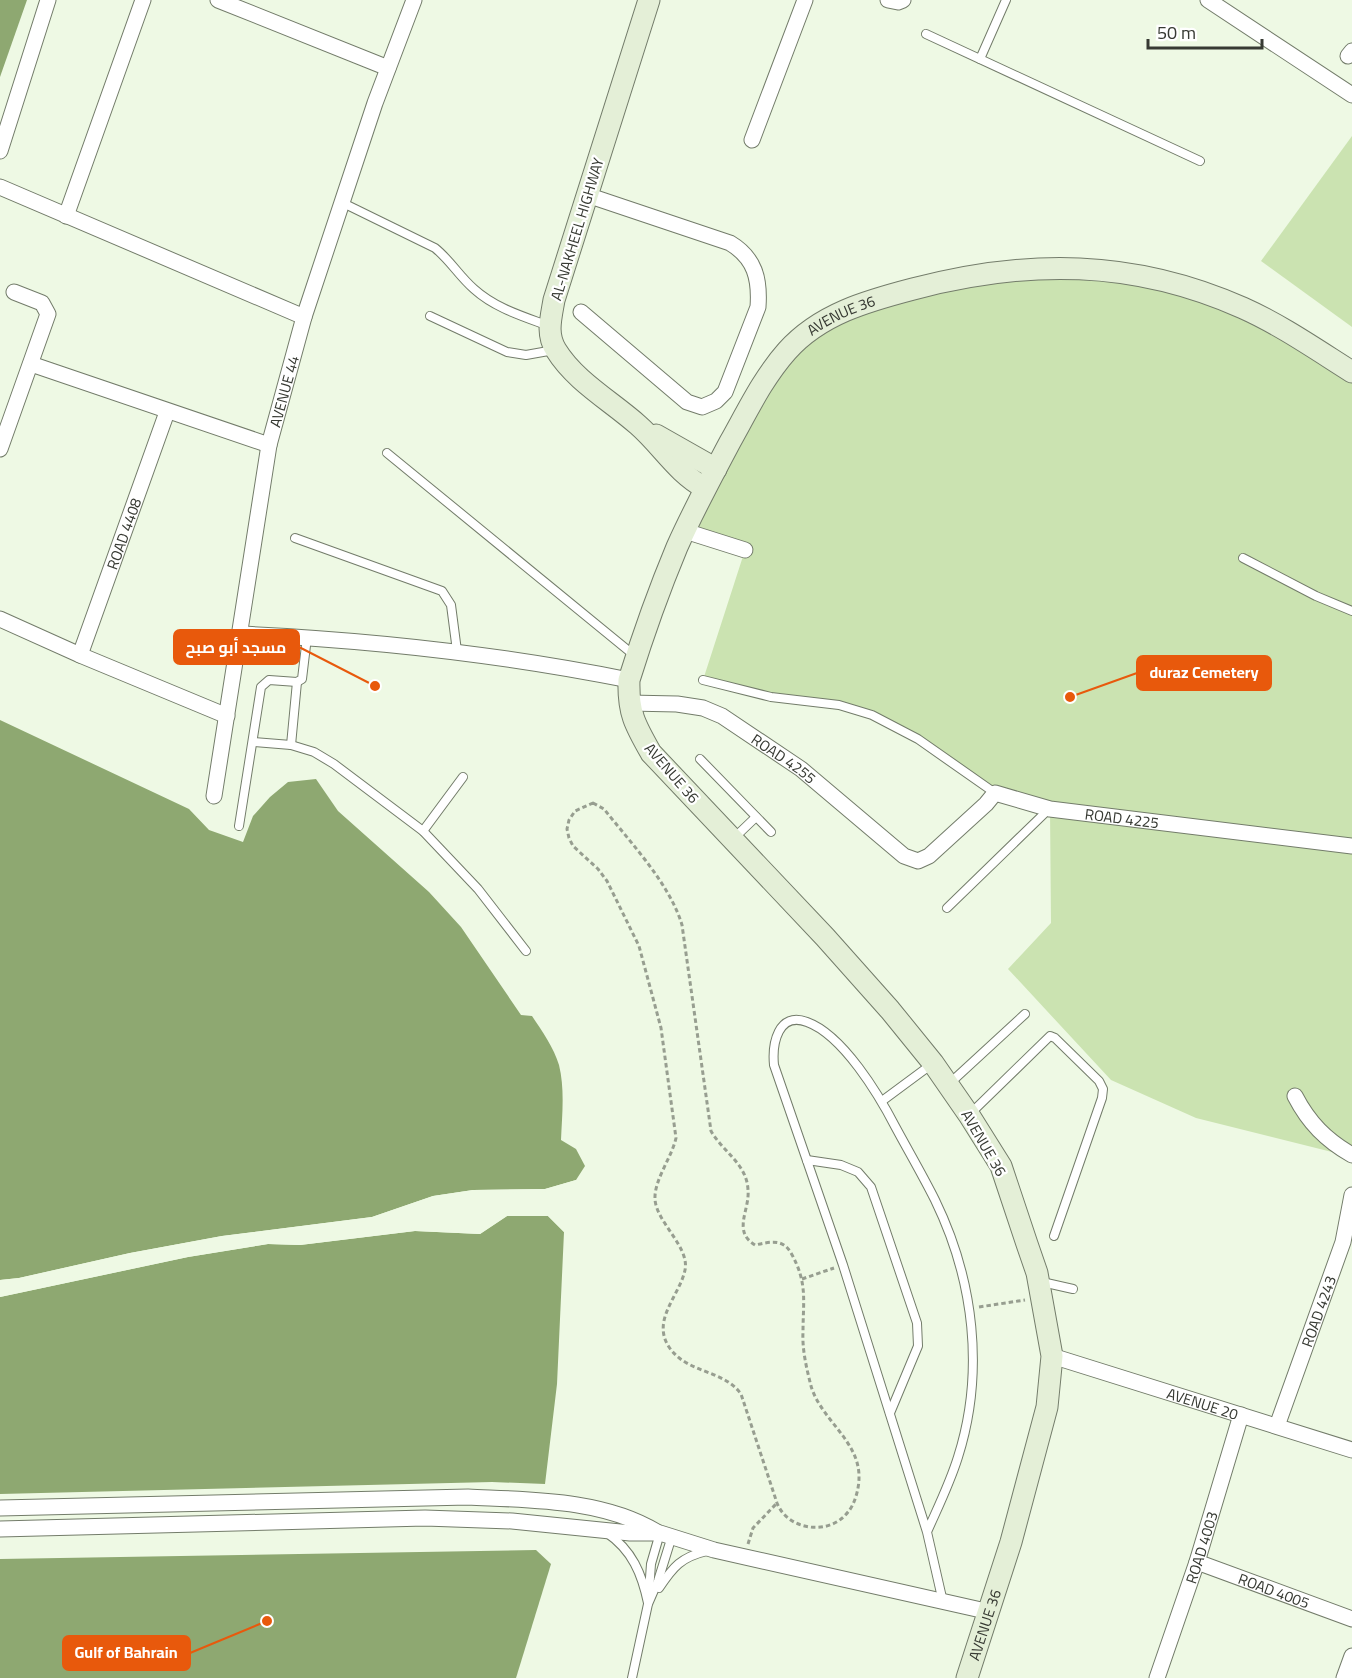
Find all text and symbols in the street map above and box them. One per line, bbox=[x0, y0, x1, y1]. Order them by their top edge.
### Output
scale bar bbox=[1148, 12, 1262, 50]
text: 50 m bbox=[1157, 16, 1196, 49]
street label: AL-NAKHEEL HIGHWAY bbox=[541, 154, 613, 304]
street label: AVENUE 36 bbox=[800, 286, 879, 343]
street label: AVENUE 44 bbox=[260, 352, 307, 431]
street label: ROAD 4408 bbox=[97, 494, 150, 573]
callout: مسجد أبو صبح bbox=[174, 630, 299, 664]
text: مسجد أبو صبح bbox=[186, 632, 286, 662]
callout: duraz Cemetery bbox=[1137, 656, 1271, 690]
text: duraz Cemetery bbox=[1149, 657, 1259, 687]
street label: ROAD 4255 bbox=[745, 725, 823, 791]
street label: AVENUE 36 bbox=[637, 736, 707, 810]
street label: ROAD 4225 bbox=[1083, 799, 1161, 837]
street label: AVENUE 36 bbox=[953, 1104, 1015, 1182]
street label: ROAD 4243 bbox=[1292, 1271, 1344, 1351]
street label: AVENUE 20 bbox=[1163, 1378, 1242, 1428]
street label: ROAD 4003 bbox=[1176, 1508, 1226, 1587]
street label: ROAD 4005 bbox=[1234, 1564, 1314, 1617]
street label: AVENUE 36 bbox=[959, 1585, 1009, 1664]
callout: Gulf of Bahrain bbox=[63, 1636, 190, 1670]
text: Gulf of Bahrain bbox=[74, 1637, 178, 1667]

